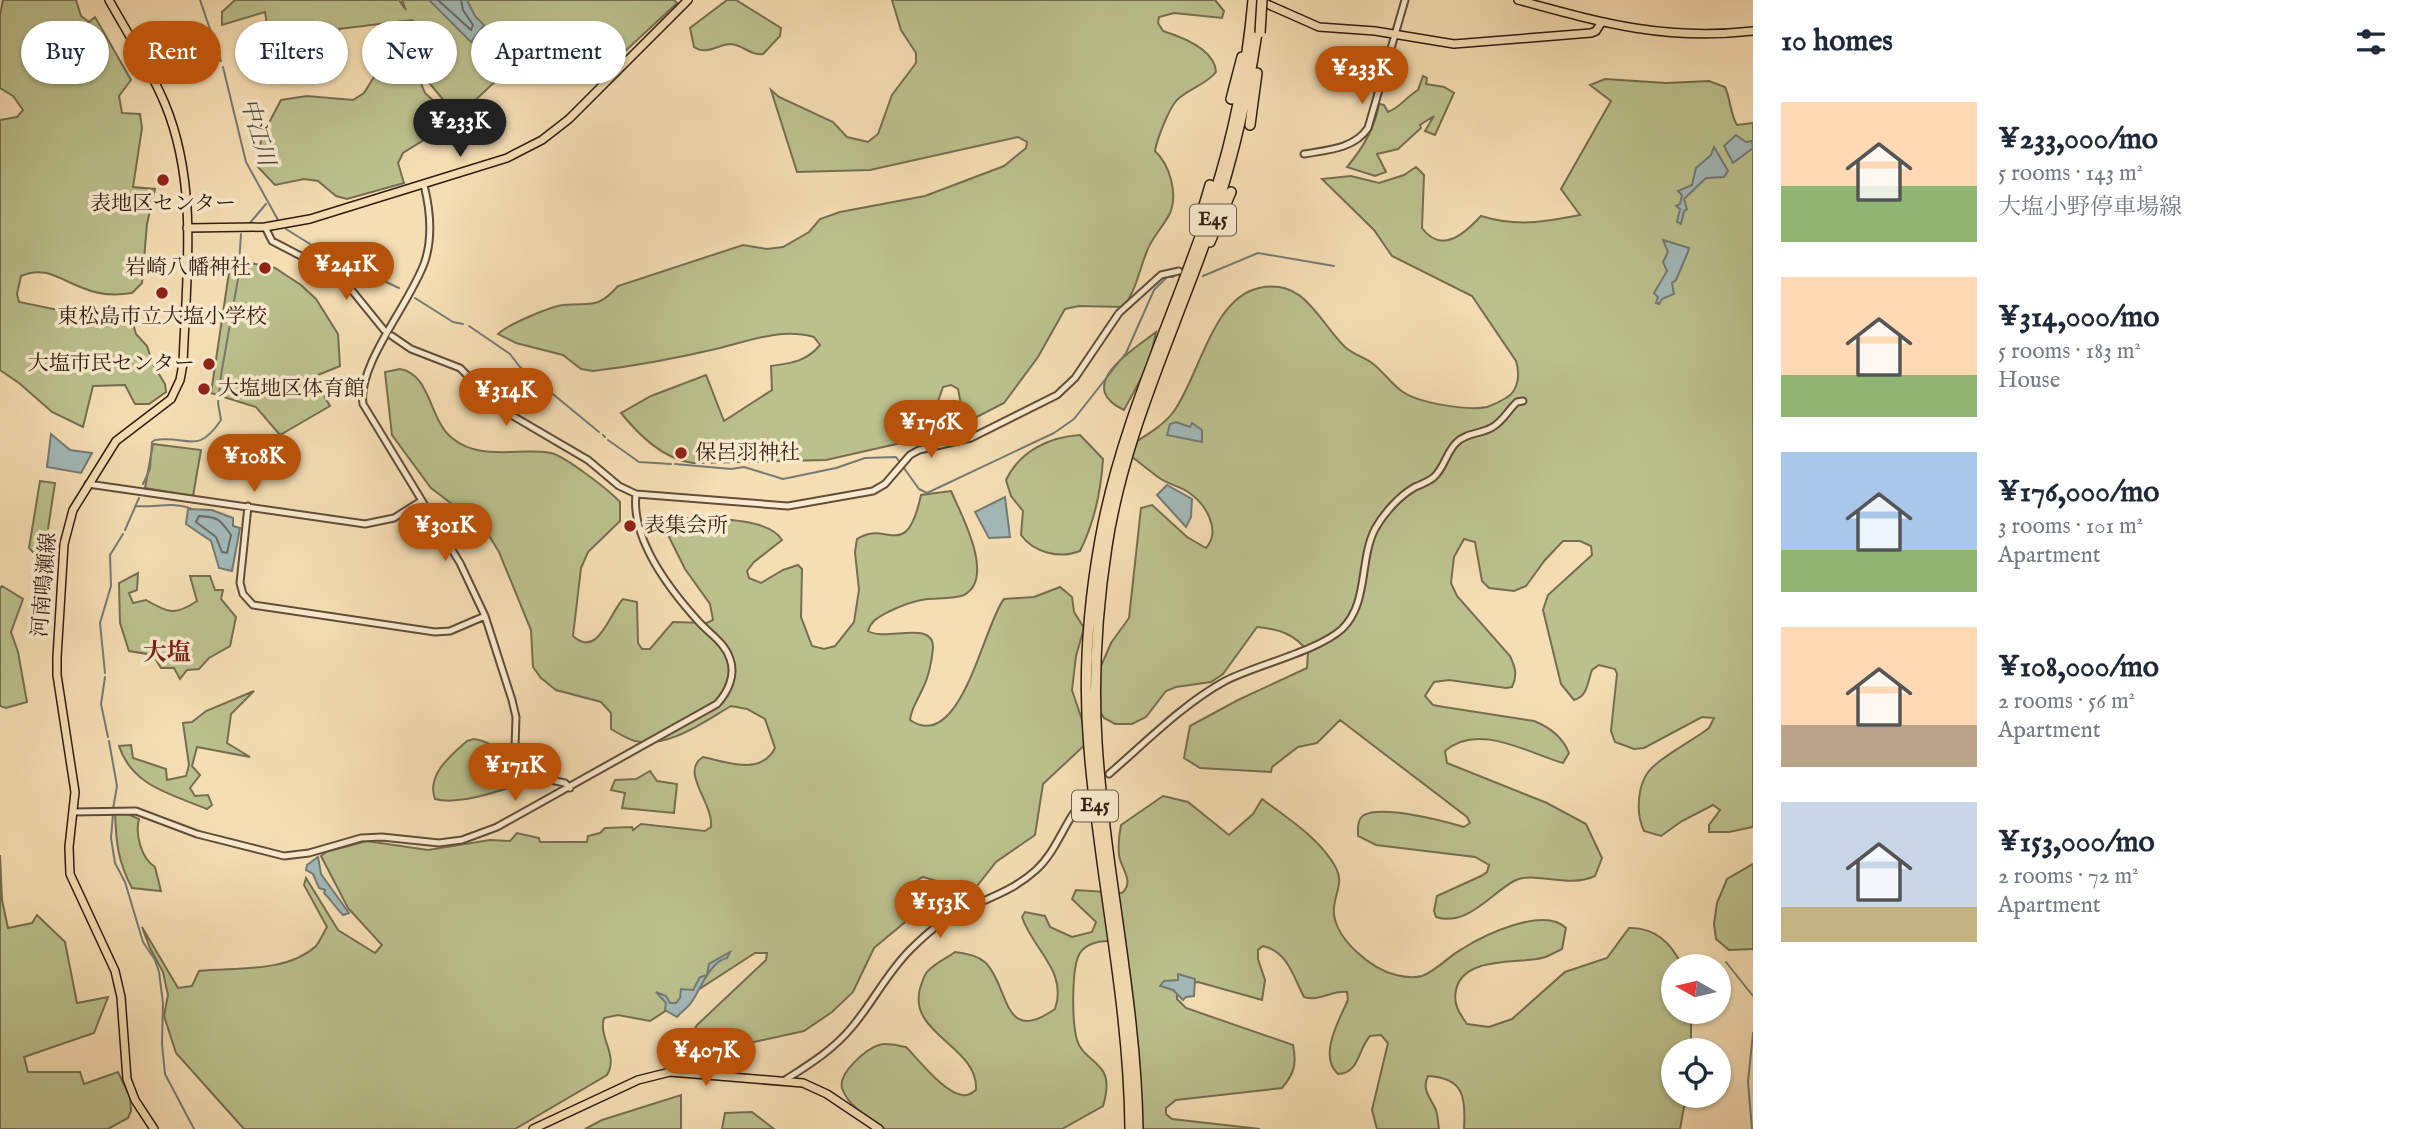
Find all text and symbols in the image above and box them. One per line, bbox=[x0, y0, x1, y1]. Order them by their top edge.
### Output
chip: Buy bbox=[21, 21, 109, 84]
chip: Rent bbox=[123, 21, 221, 84]
chip: Filters bbox=[235, 21, 348, 84]
chip: New bbox=[362, 21, 457, 84]
chip: Apartment bbox=[471, 21, 626, 84]
text: 10 homes bbox=[1781, 23, 1893, 61]
icon: filters bbox=[2352, 23, 2390, 61]
pin: ¥233K bbox=[1313, 46, 1411, 106]
text: ¥233K bbox=[1331, 54, 1393, 83]
water label: 中江川 bbox=[234, 95, 281, 172]
pin: ¥233K bbox=[411, 100, 509, 159]
text: ¥233K bbox=[429, 107, 491, 136]
text: ¥233,000/mo bbox=[1998, 121, 2158, 159]
icon: home bbox=[1837, 130, 1921, 214]
text: 5 rooms · 143 m² bbox=[1998, 159, 2143, 188]
marker: 表地区センター bbox=[155, 172, 171, 188]
place label: 表地区センター bbox=[90, 191, 236, 218]
text: 大塩小野停車場線 bbox=[1998, 193, 2182, 222]
road number: E45 bbox=[1190, 204, 1236, 235]
pin: ¥241K bbox=[297, 243, 395, 302]
text: ¥241K bbox=[314, 250, 378, 279]
place label: 岩崎八幡神社 bbox=[125, 255, 251, 282]
marker: 岩崎八幡神社 bbox=[257, 260, 273, 276]
marker: 東松島市立大塩小学校 bbox=[154, 285, 170, 301]
text: ¥314,000/mo bbox=[1998, 299, 2159, 337]
place label: 東松島市立大塩小学校 bbox=[57, 304, 267, 331]
icon: home bbox=[1837, 305, 1921, 389]
text: 5 rooms · 183 m² bbox=[1998, 337, 2141, 366]
place label: 大塩市民センター bbox=[28, 351, 195, 378]
marker: 大塩市民センター bbox=[201, 356, 217, 372]
text: House bbox=[1998, 366, 2060, 395]
pin: ¥314K bbox=[457, 368, 555, 428]
place label: 大塩地区体育館 bbox=[218, 376, 365, 403]
text: ¥314K bbox=[475, 376, 537, 405]
marker: 大塩地区体育館 bbox=[196, 381, 212, 397]
pin: ¥176K bbox=[882, 400, 980, 460]
text: ¥176K bbox=[900, 408, 962, 437]
pin: ¥108K bbox=[205, 434, 303, 494]
place label: 保呂羽神社 bbox=[695, 440, 800, 467]
text: ¥108K bbox=[223, 442, 285, 471]
marker: 保呂羽神社 bbox=[673, 445, 689, 461]
text: ¥176,000/mo bbox=[1998, 474, 2159, 512]
icon: home bbox=[1837, 480, 1921, 564]
pin: ¥301K bbox=[396, 504, 494, 563]
text: ¥301K bbox=[414, 511, 476, 540]
text: 3 rooms · 101 m² bbox=[1998, 512, 2143, 541]
place label: 表集会所 bbox=[644, 513, 728, 540]
marker: 表集会所 bbox=[622, 518, 638, 534]
street label: 河南鳴瀬線 bbox=[27, 532, 63, 638]
text: Apartment bbox=[1998, 541, 2101, 570]
district label: 大塩 bbox=[143, 638, 191, 669]
text: ¥108,000/mo bbox=[1998, 649, 2159, 687]
icon: home bbox=[1837, 655, 1921, 739]
text: 2 rooms · 56 m² bbox=[1998, 687, 2135, 716]
text: Apartment bbox=[1998, 716, 2101, 745]
pin: ¥171K bbox=[466, 744, 564, 803]
text: ¥171K bbox=[484, 751, 546, 780]
road number: E45 bbox=[1072, 790, 1118, 821]
text: ¥153,000/mo bbox=[1998, 824, 2155, 862]
icon: home bbox=[1837, 830, 1921, 914]
text: 2 rooms · 72 m² bbox=[1998, 862, 2139, 891]
pin: ¥153K bbox=[891, 880, 989, 940]
text: ¥153K bbox=[911, 888, 969, 917]
text: Apartment bbox=[1998, 891, 2101, 920]
north arrow bbox=[1661, 954, 1731, 1024]
map controls bbox=[1661, 954, 1731, 1108]
pin: ¥407K bbox=[657, 1028, 755, 1088]
text: ¥407K bbox=[673, 1036, 739, 1065]
button: locate bbox=[1661, 1038, 1731, 1108]

